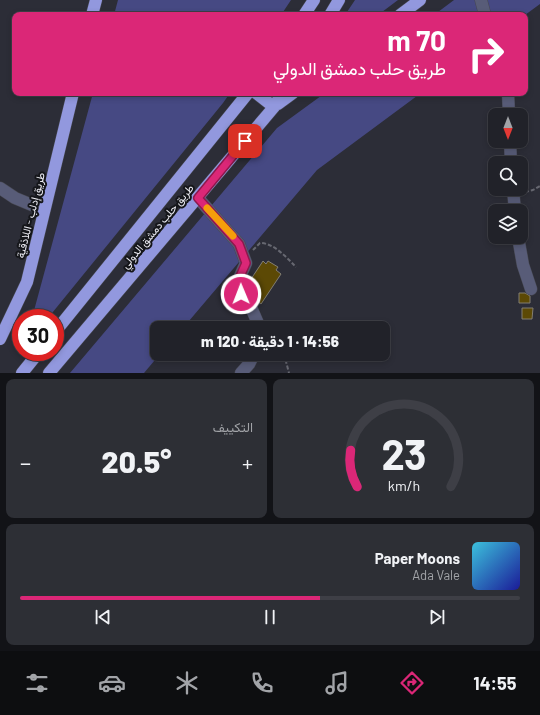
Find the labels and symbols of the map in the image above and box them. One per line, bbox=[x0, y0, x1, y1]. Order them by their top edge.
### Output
north arrow bbox=[488, 108, 528, 148]
pin bbox=[228, 124, 262, 158]
street label: طريق إدلب - اللاذقية bbox=[13, 171, 48, 259]
street label: طريق حلب دمشق الدولي bbox=[118, 181, 199, 273]
position arrow bbox=[220, 273, 262, 315]
speed limit sign: 30 bbox=[12, 309, 64, 361]

